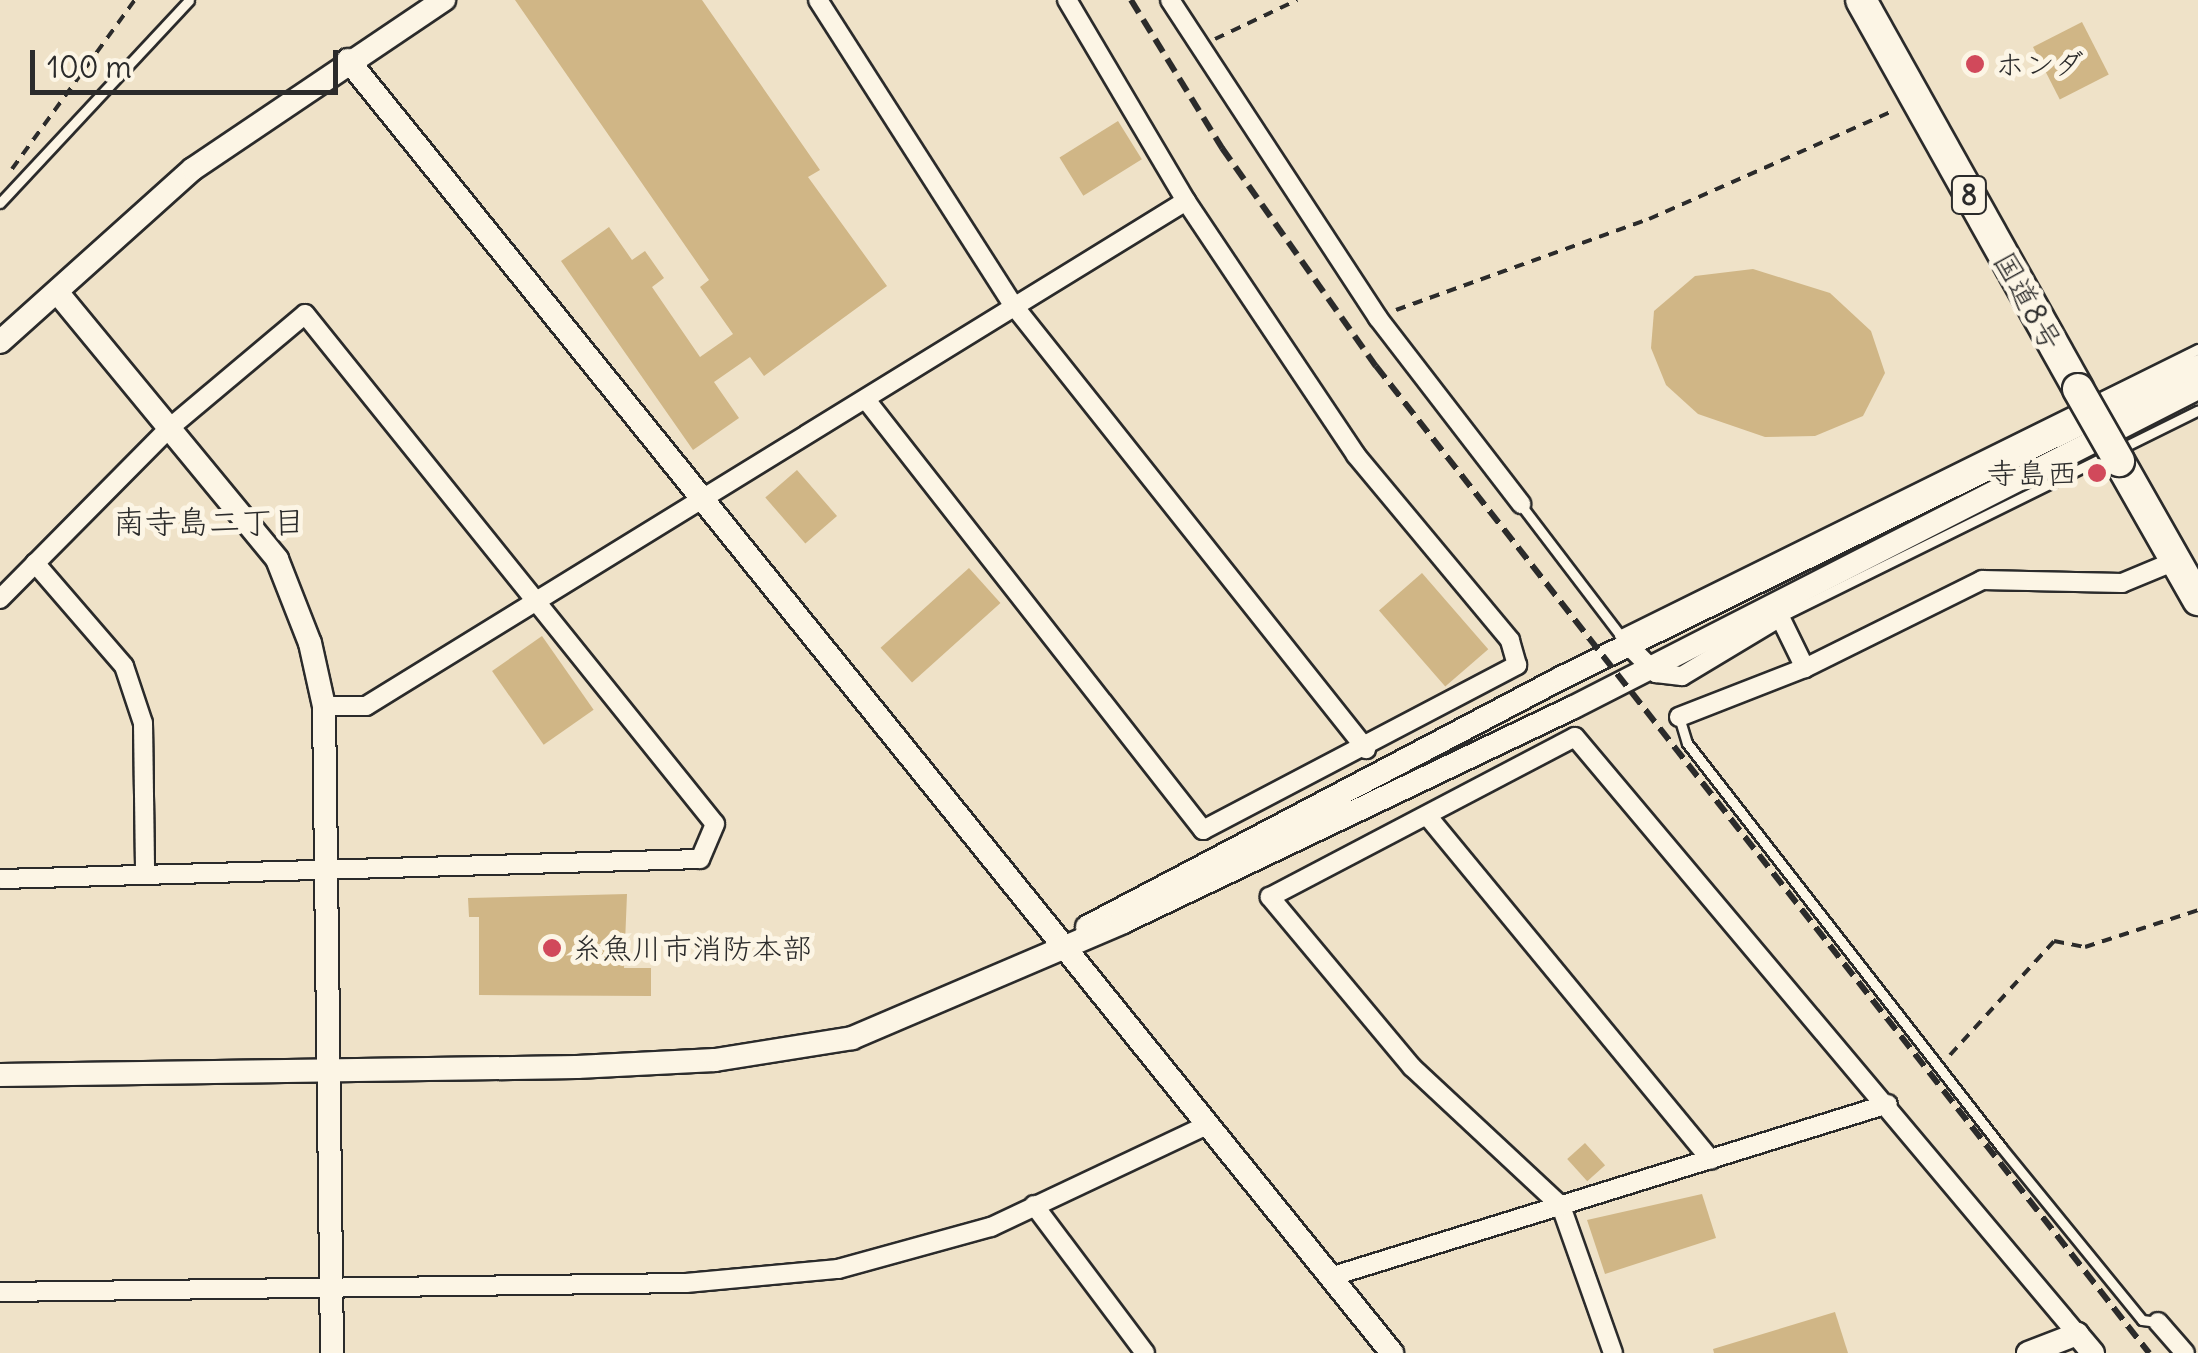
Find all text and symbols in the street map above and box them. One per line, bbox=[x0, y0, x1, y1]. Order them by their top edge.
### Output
scale bar bbox=[35, 30, 342, 92]
place label: ホンダ bbox=[1995, 46, 2085, 82]
text: 100 m bbox=[47, 48, 132, 86]
marker: ホンダ bbox=[1964, 53, 1986, 75]
road number: 8 bbox=[1949, 172, 1989, 218]
street label: 国道8号 bbox=[1986, 245, 2070, 357]
place label: 寺島西 bbox=[1987, 455, 2077, 491]
marker: 寺島西 bbox=[2086, 462, 2108, 484]
district label: 南寺島二丁目 bbox=[113, 503, 305, 541]
place label: 糸魚川市消防本部 bbox=[572, 930, 812, 966]
marker: 糸魚川市消防本部 bbox=[541, 937, 563, 959]

